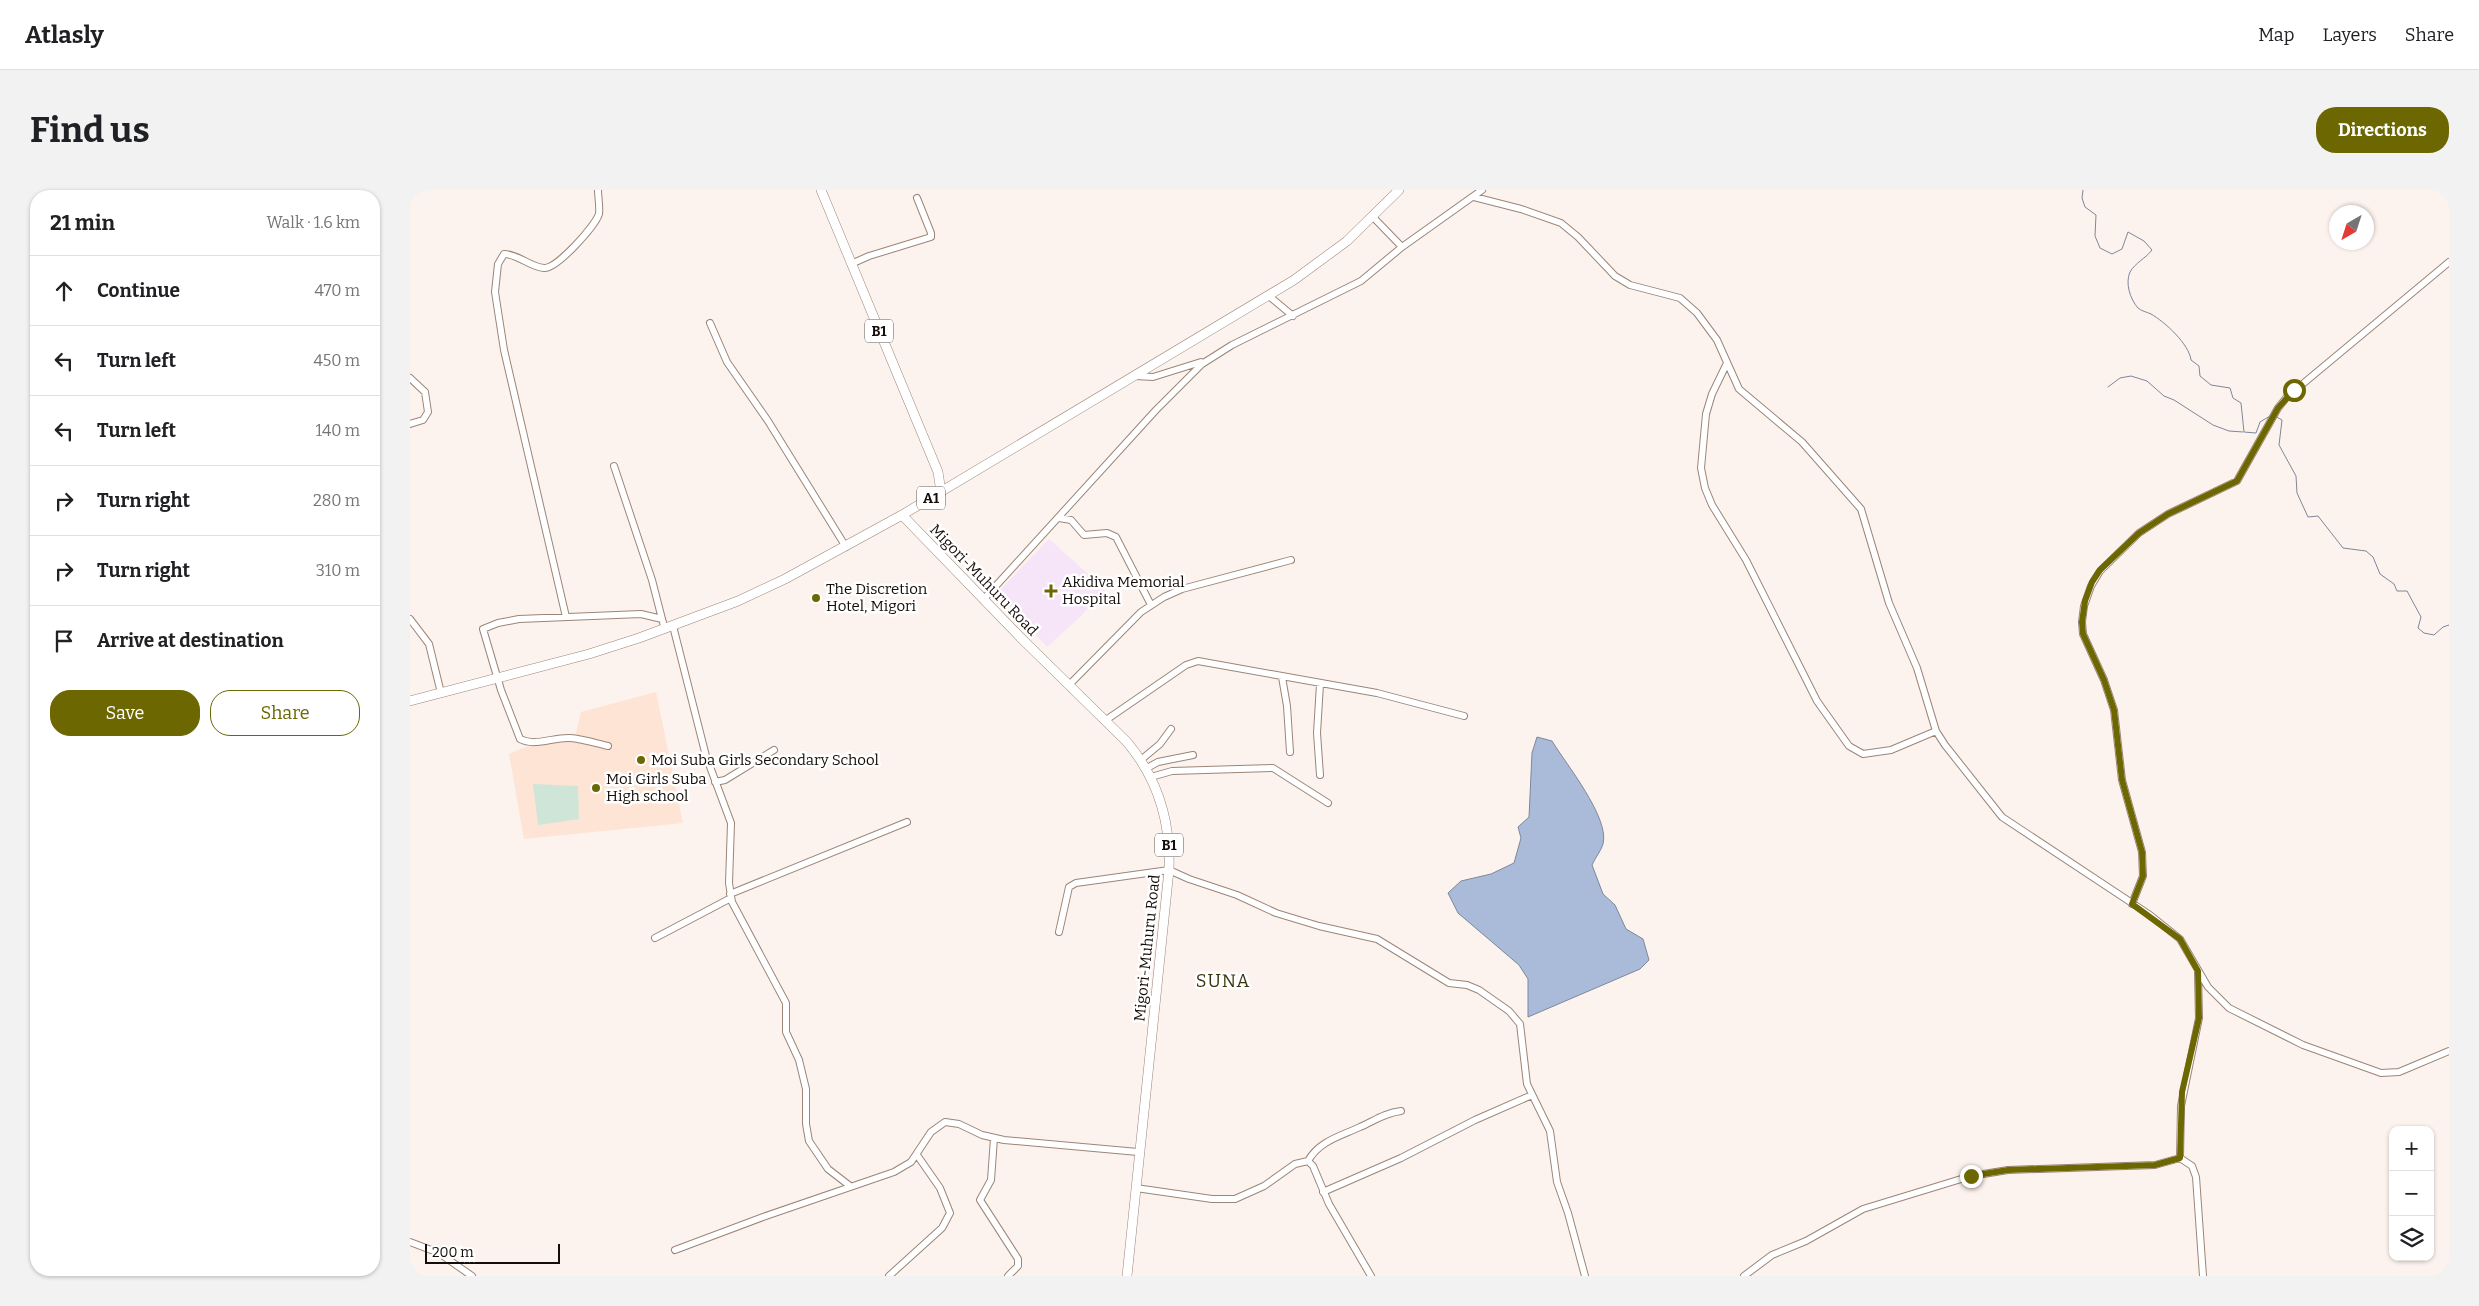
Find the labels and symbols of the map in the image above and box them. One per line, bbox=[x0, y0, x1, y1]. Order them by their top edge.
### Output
north arrow bbox=[2329, 205, 2374, 250]
road number: B1 bbox=[865, 320, 893, 342]
route start bbox=[2283, 379, 2306, 402]
road number: A1 bbox=[917, 486, 945, 510]
street label: Migori-Muhuru Road bbox=[926, 521, 1042, 639]
place label: Akidiva Memorial Hospital bbox=[1062, 573, 1185, 608]
place label: The Discretion Hotel, Migori bbox=[826, 580, 928, 615]
marker: Akidiva Memorial Hospital bbox=[1044, 584, 1058, 598]
marker: The Discretion Hotel, Migori bbox=[810, 592, 822, 604]
place label: Moi Suba Girls Secondary School bbox=[651, 751, 879, 769]
marker: Moi Suba Girls Secondary School bbox=[635, 754, 647, 766]
place label: Moi Girls Suba High school bbox=[606, 770, 707, 805]
marker: Moi Girls Suba High school bbox=[590, 782, 602, 794]
road number: B1 bbox=[1155, 834, 1183, 856]
street label: Migori-Muhuru Road bbox=[1130, 873, 1164, 1022]
district label: SUNA bbox=[1196, 970, 1250, 992]
route end bbox=[1960, 1165, 1983, 1188]
scale bar bbox=[425, 1241, 560, 1264]

